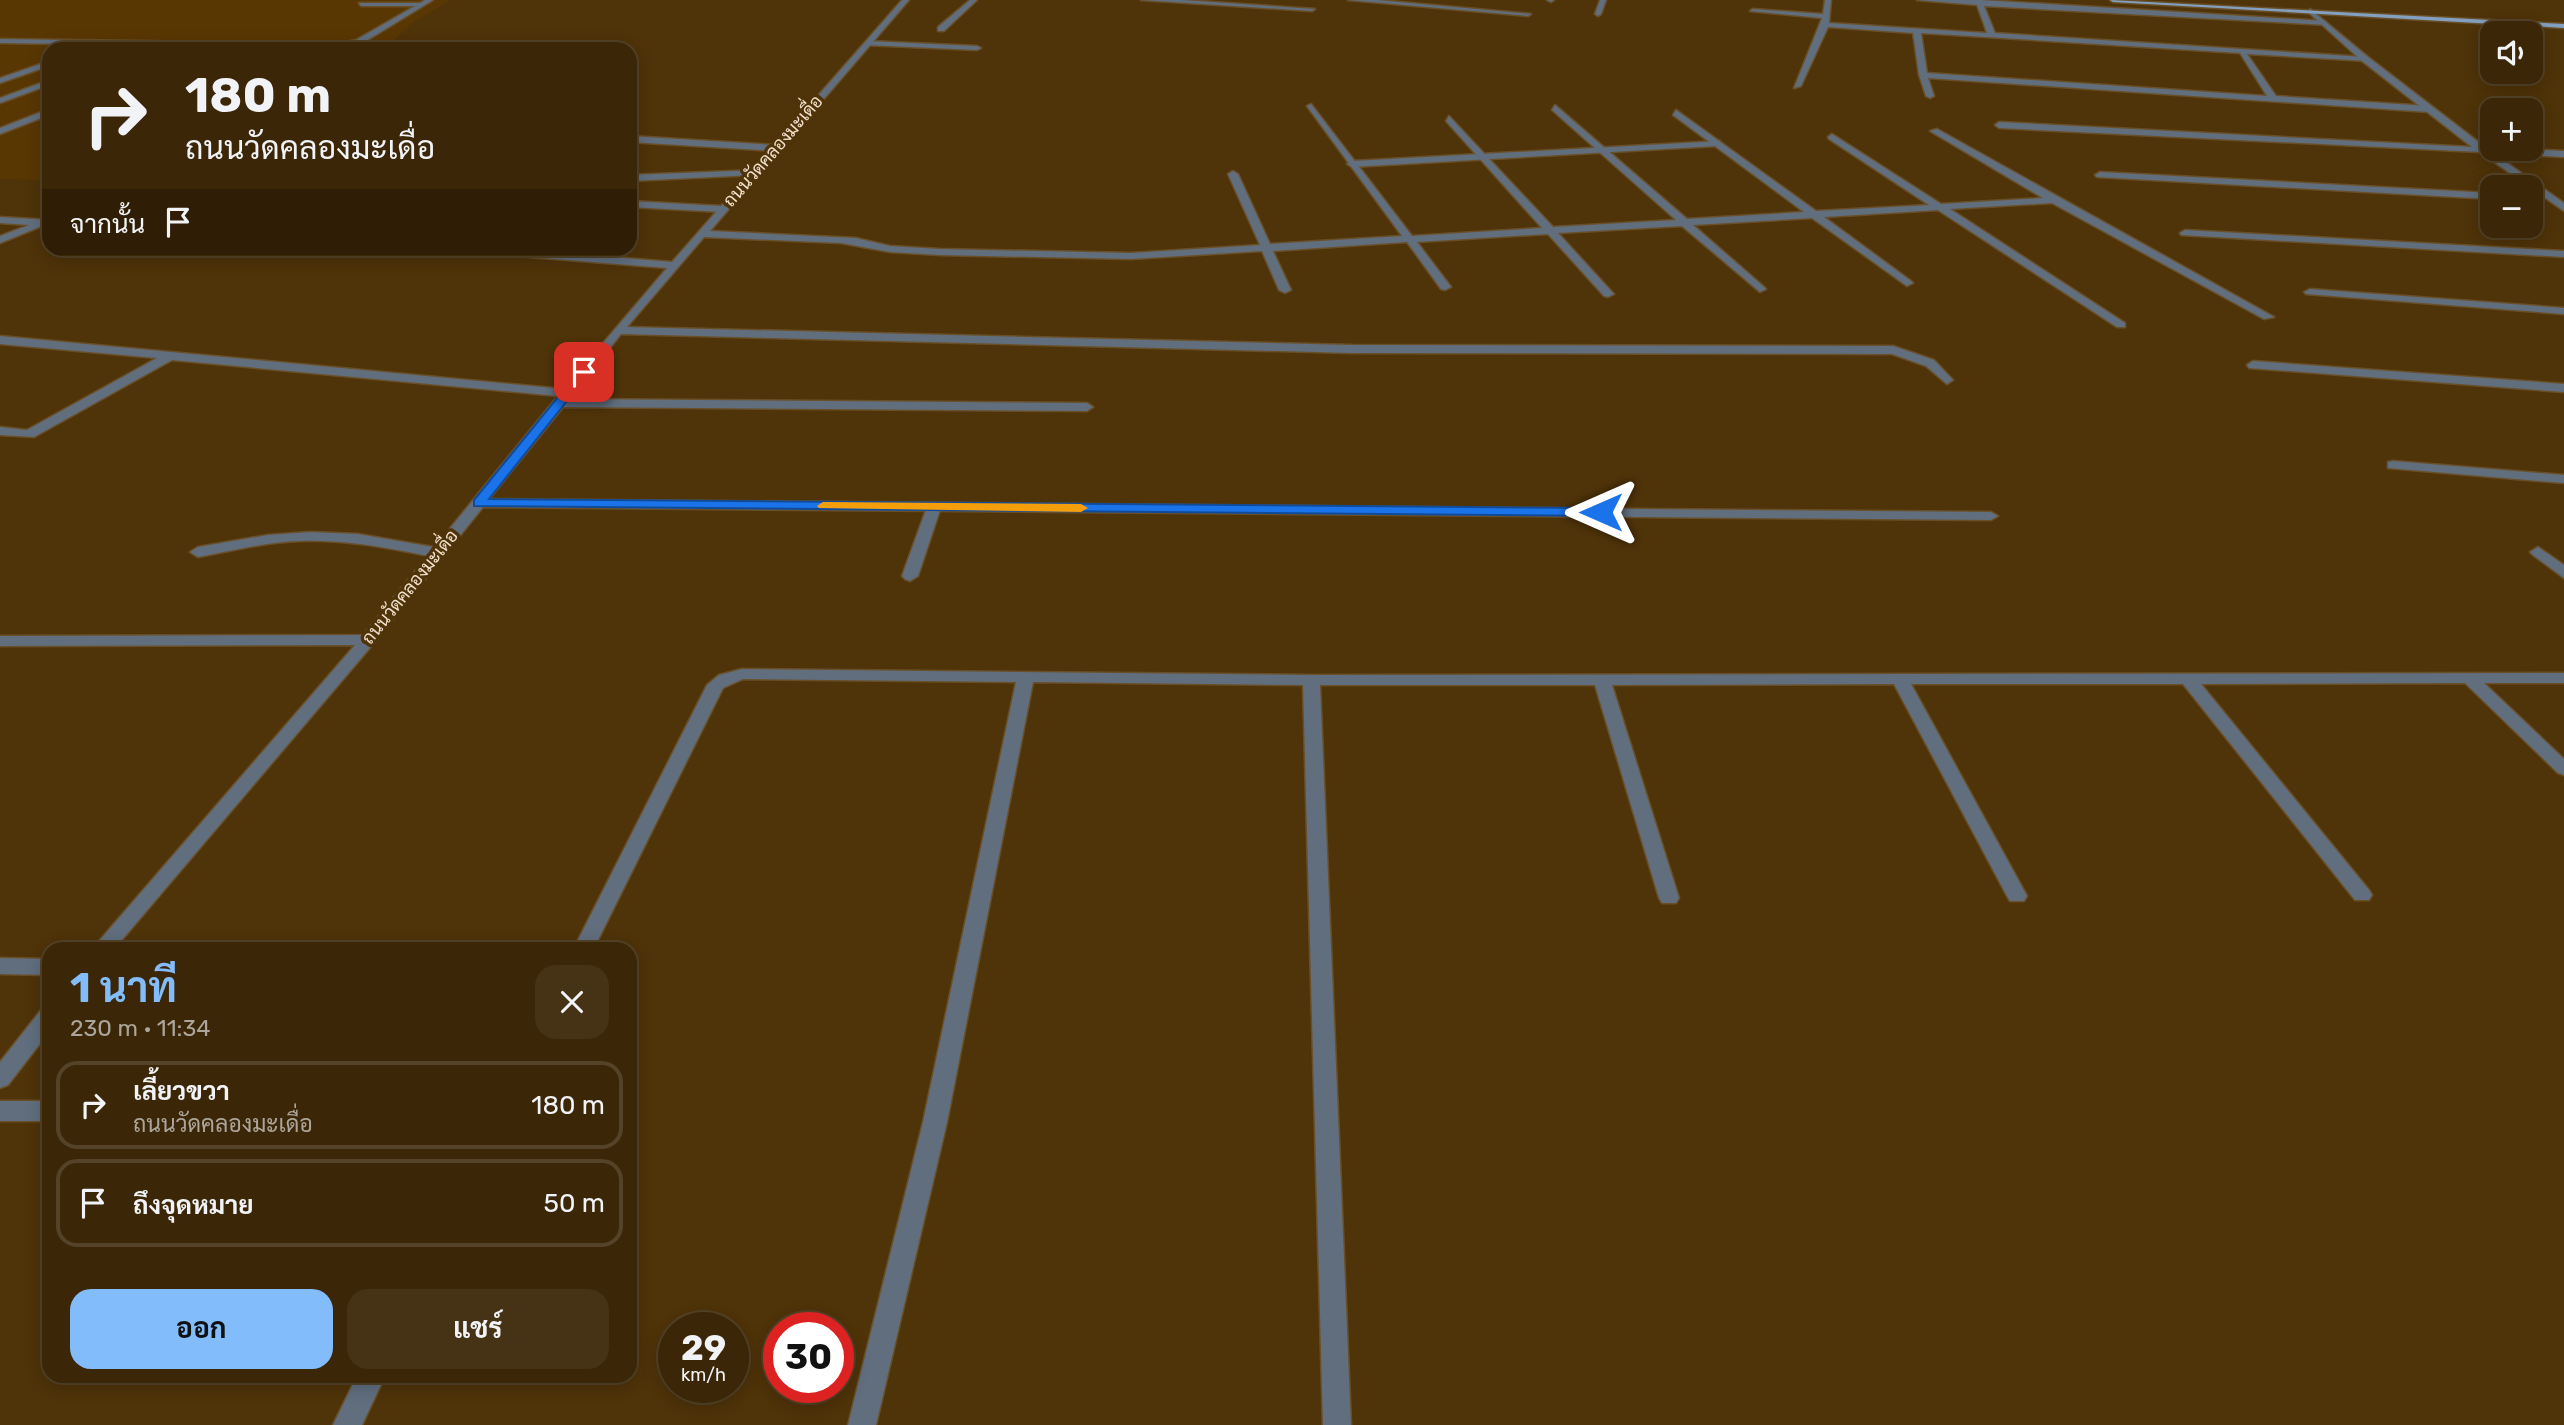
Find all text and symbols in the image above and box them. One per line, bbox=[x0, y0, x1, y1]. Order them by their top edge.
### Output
map controls bbox=[2480, 21, 2543, 238]
button: sound bbox=[2480, 21, 2543, 84]
text: 180 m bbox=[185, 66, 331, 124]
icon: right bbox=[70, 70, 161, 161]
street label: ถนนวัดคลองมะเดื่อ bbox=[715, 87, 827, 211]
button: + bbox=[2480, 98, 2543, 161]
text: ถนนวัดคลองมะเดื่อ bbox=[185, 129, 435, 167]
button: − bbox=[2480, 175, 2543, 238]
icon: arrive bbox=[159, 203, 197, 241]
text: จากนั้น bbox=[70, 209, 145, 240]
pin bbox=[554, 342, 614, 402]
icon: arrive bbox=[565, 353, 603, 391]
position arrow bbox=[1564, 475, 1638, 549]
street label: ถนนวัดคลองมะเดื่อ bbox=[353, 522, 463, 649]
text: 1 นาที bbox=[70, 963, 177, 1013]
button: close bbox=[535, 965, 609, 1039]
text: 230 m · 11:34 bbox=[70, 1014, 211, 1042]
text: เลี้ยวขวา bbox=[133, 1076, 230, 1107]
icon: right bbox=[74, 1086, 112, 1124]
text: 180 m bbox=[531, 1090, 605, 1121]
text: ถนนวัดคลองมะเดื่อ bbox=[133, 1110, 313, 1138]
icon: arrive bbox=[74, 1184, 112, 1222]
text: 50 m bbox=[544, 1188, 605, 1219]
text: ถึงจุดหมาย bbox=[133, 1190, 254, 1221]
button: ออก bbox=[70, 1289, 333, 1369]
button: แชร์ bbox=[347, 1289, 609, 1369]
speed limit sign: 30 bbox=[763, 1312, 854, 1403]
text: 29 bbox=[681, 1327, 726, 1369]
text: km/h bbox=[681, 1364, 726, 1386]

